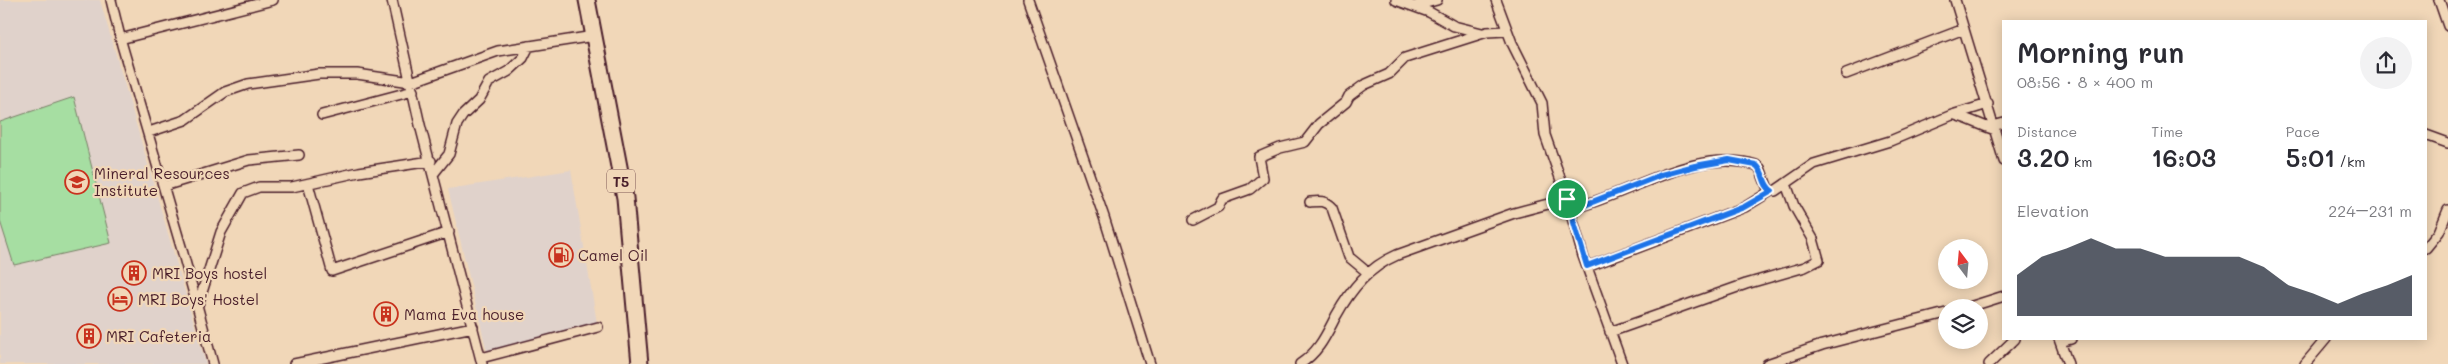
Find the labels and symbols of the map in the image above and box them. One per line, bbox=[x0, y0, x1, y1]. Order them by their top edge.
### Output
place label: Mineral Resources Institute bbox=[94, 163, 230, 200]
school or university icon: Mineral Resources Institute bbox=[64, 169, 90, 195]
road number: T5 bbox=[607, 170, 635, 192]
pin bbox=[1546, 178, 1588, 220]
north arrow bbox=[1938, 239, 1988, 289]
fuel station icon: Camel Oil bbox=[548, 242, 574, 268]
place label: Camel Oil bbox=[578, 245, 648, 265]
building icon: MRI Boys hostel bbox=[121, 260, 147, 286]
place label: MRI Boys hostel bbox=[152, 263, 267, 283]
hotel icon: MRI Boys' Hostel bbox=[107, 286, 133, 312]
place label: MRI Boys' Hostel bbox=[138, 289, 259, 309]
building icon: Mama Eva house bbox=[373, 301, 399, 327]
place label: Mama Eva house bbox=[404, 304, 524, 324]
building icon: MRI Cafeteria bbox=[76, 323, 102, 349]
place label: MRI Cafeteria bbox=[106, 326, 211, 346]

